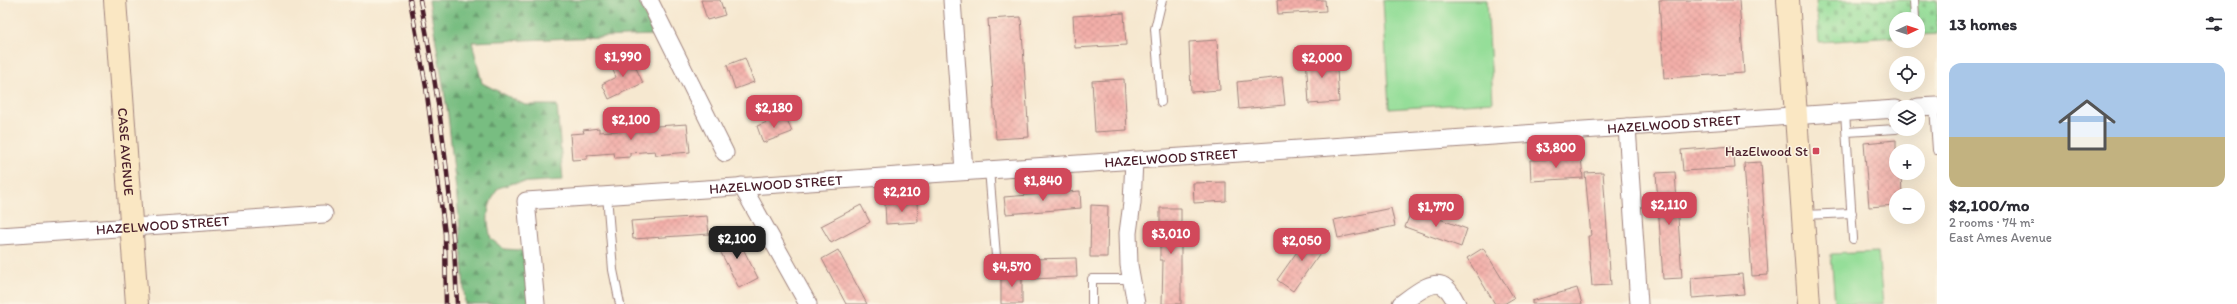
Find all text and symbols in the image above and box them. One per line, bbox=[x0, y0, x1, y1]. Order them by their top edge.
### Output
north arrow bbox=[1889, 12, 1925, 48]
map controls bbox=[1889, 12, 1925, 224]
icon: filters bbox=[2203, 13, 2225, 35]
text: 13 homes bbox=[1949, 14, 2017, 34]
pin: $1,990 bbox=[590, 44, 656, 78]
pin: $2,000 bbox=[1289, 45, 1355, 79]
text: $1,990 bbox=[604, 49, 642, 64]
text: $2,000 bbox=[1302, 50, 1342, 65]
button: locate bbox=[1889, 56, 1925, 92]
icon: home bbox=[2051, 89, 2123, 161]
pin: $2,180 bbox=[741, 95, 807, 129]
text: $2,180 bbox=[755, 100, 793, 115]
button: layers bbox=[1889, 100, 1925, 136]
street label: CASE AVENUE bbox=[114, 107, 138, 196]
pin: $2,100 bbox=[598, 107, 664, 141]
street label: HAZELWOOD STREET bbox=[1607, 111, 1741, 137]
text: $2,100 bbox=[612, 112, 650, 127]
pin: $3,800 bbox=[1523, 135, 1589, 169]
text: $3,800 bbox=[1536, 140, 1576, 155]
place label: HazElwood St bbox=[1725, 143, 1808, 160]
button: + bbox=[1889, 144, 1925, 180]
street label: HAZELWOOD STREET bbox=[1104, 145, 1238, 171]
marker: HazElwood St bbox=[1811, 146, 1821, 156]
pin: $1,840 bbox=[1010, 168, 1076, 202]
street label: HAZELWOOD STREET bbox=[709, 171, 843, 197]
text: $1,840 bbox=[1024, 173, 1062, 188]
pin: $2,210 bbox=[869, 179, 935, 213]
text: $2,210 bbox=[883, 184, 921, 199]
button: − bbox=[1889, 188, 1925, 224]
pin: $2,110 bbox=[1636, 192, 1702, 226]
pin: $1,770 bbox=[1403, 194, 1469, 228]
text: $2,100/mo bbox=[1949, 195, 2030, 215]
text: $2,110 bbox=[1651, 197, 1687, 212]
text: $1,770 bbox=[1418, 199, 1454, 214]
street label: HAZELWOOD STREET bbox=[95, 212, 230, 238]
text: 2 rooms · 74 m² bbox=[1949, 215, 2035, 230]
pin: $3,010 bbox=[1138, 221, 1204, 255]
pin: $2,100 bbox=[704, 226, 770, 260]
text: $3,010 bbox=[1152, 226, 1190, 241]
pin: $2,050 bbox=[1269, 228, 1335, 262]
text: East Ames Avenue bbox=[1949, 230, 2052, 245]
text: $2,100 bbox=[718, 231, 756, 246]
text: $2,050 bbox=[1282, 233, 1322, 248]
pin: $4,570 bbox=[979, 254, 1045, 288]
text: $4,570 bbox=[993, 259, 1031, 274]

